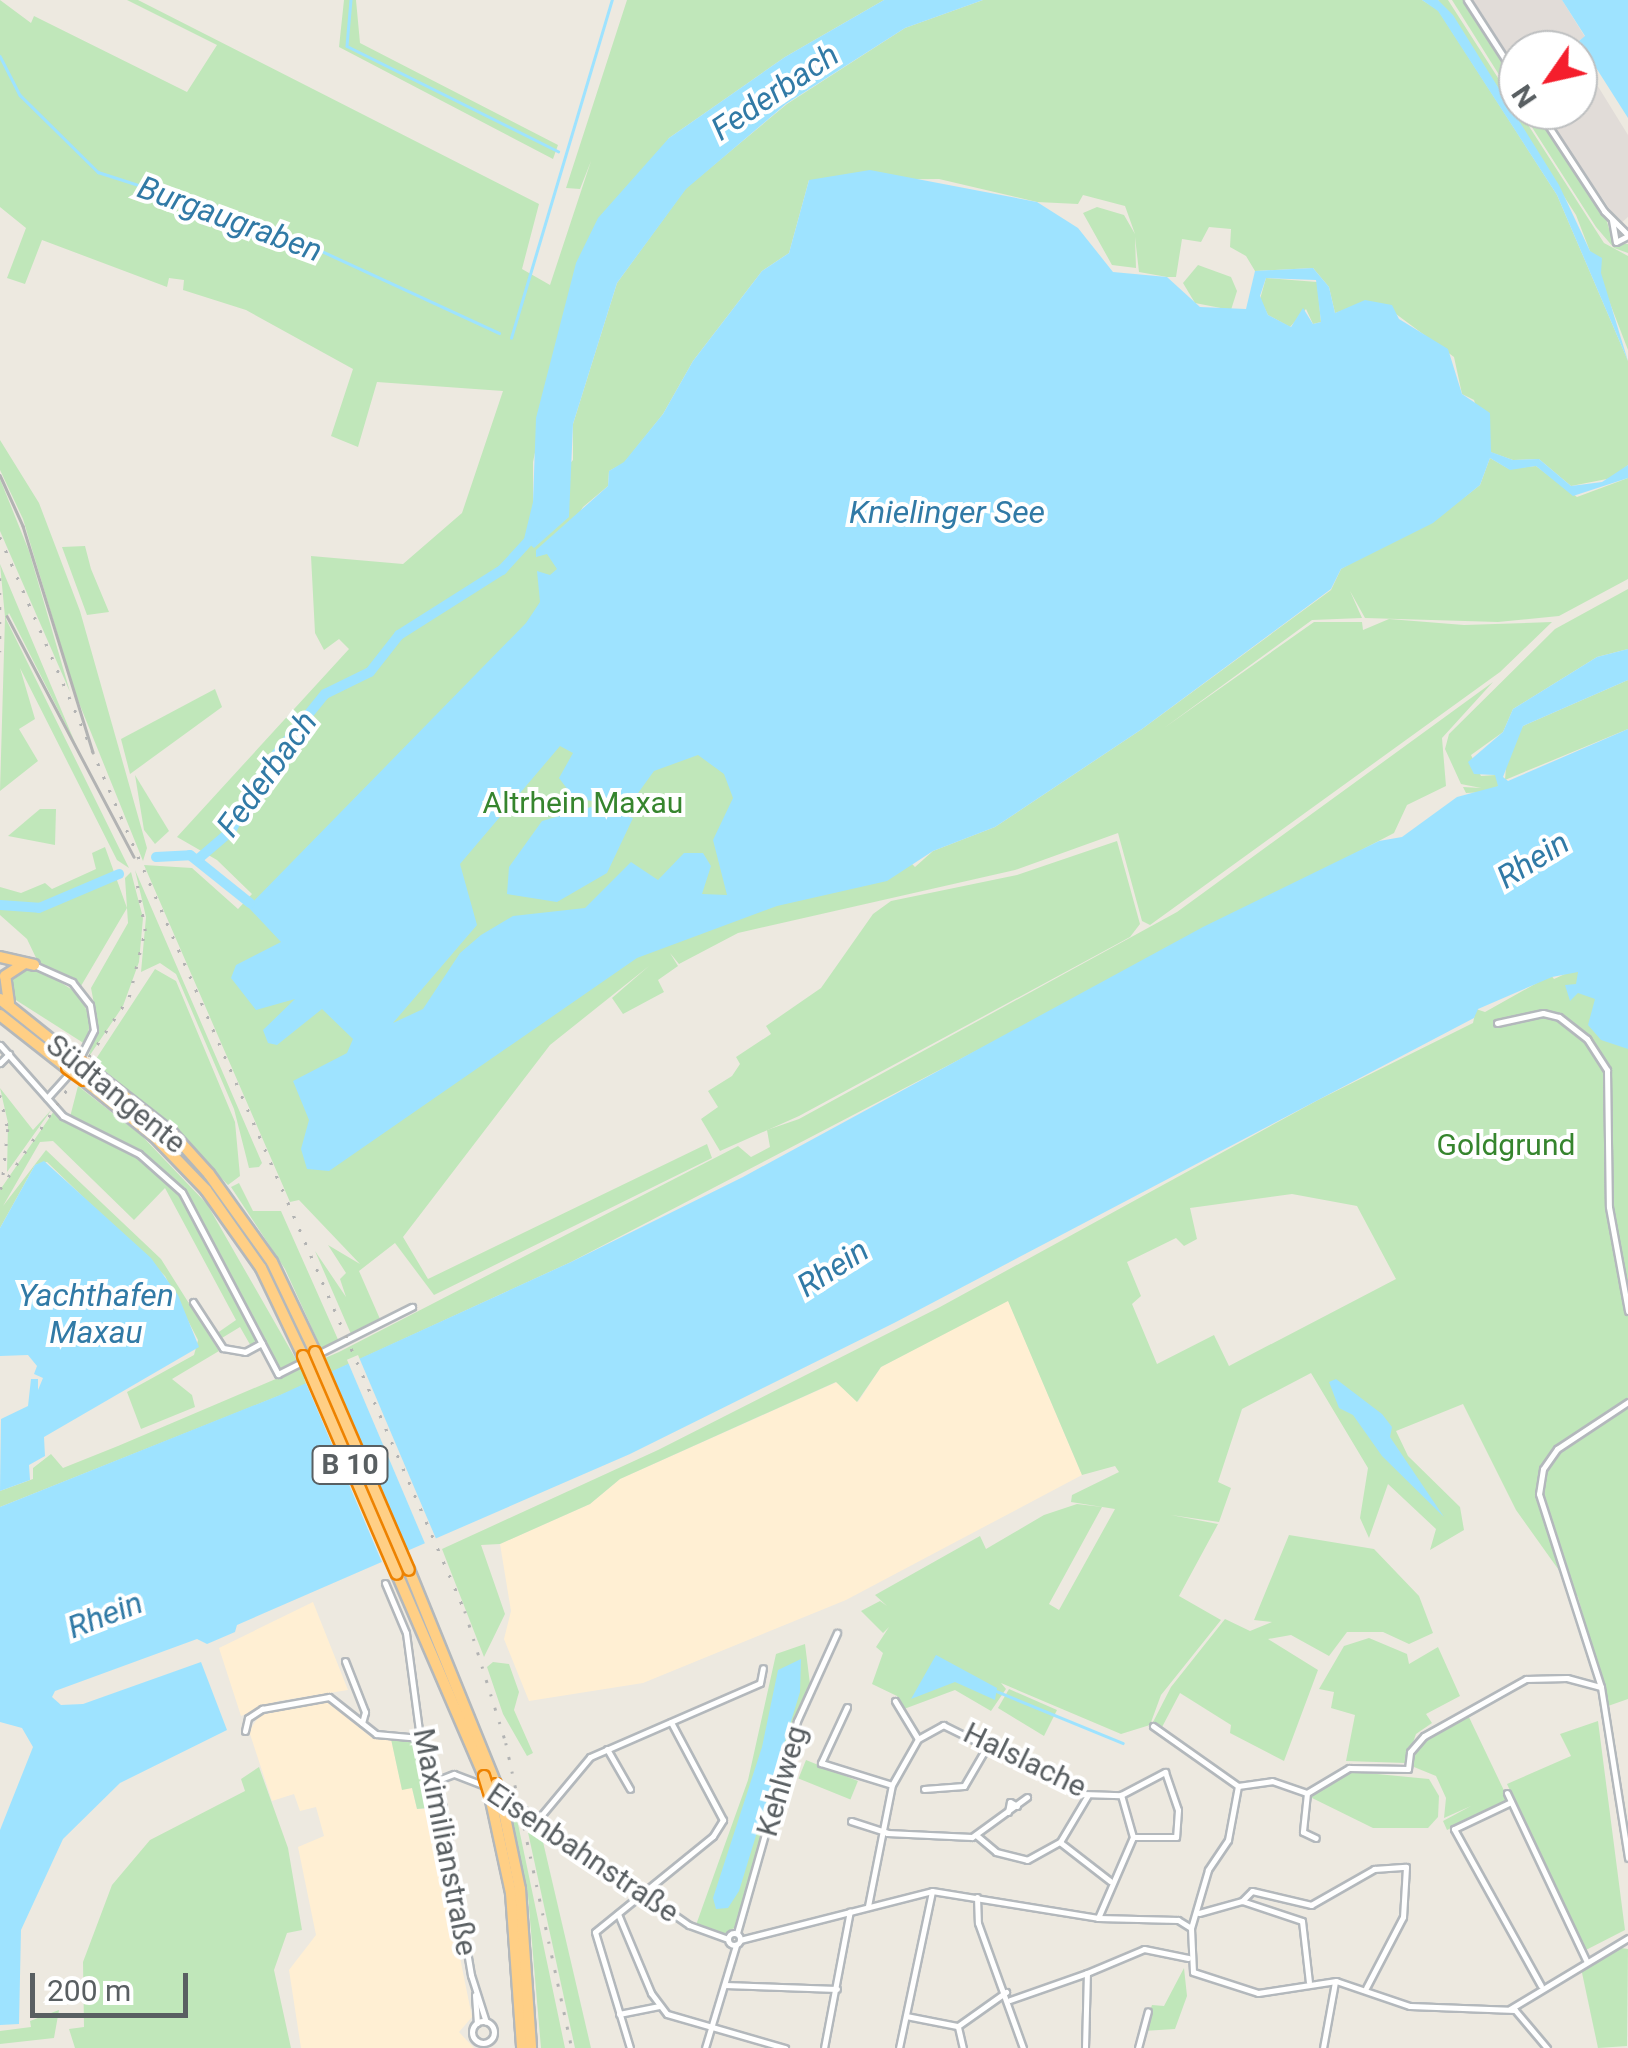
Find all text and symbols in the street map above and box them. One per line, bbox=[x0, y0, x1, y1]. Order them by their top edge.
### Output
north arrow bbox=[1498, 30, 1598, 130]
water label: Federbach bbox=[704, 35, 846, 149]
text: N bbox=[1505, 79, 1544, 113]
water label: Burgaugraben bbox=[133, 168, 327, 270]
water label: Knielinger See bbox=[849, 493, 1045, 531]
water label: Federbach bbox=[209, 704, 325, 844]
park label: Altrhein Maxau bbox=[483, 785, 683, 821]
water label: Rhein bbox=[1490, 823, 1576, 897]
street label: Südtangente bbox=[39, 1027, 193, 1161]
park label: Goldgrund bbox=[1437, 1127, 1575, 1163]
water label: Rhein bbox=[790, 1231, 876, 1305]
water label: Yachthafen Maxau bbox=[18, 1277, 174, 1352]
road number: B 10 bbox=[310, 1442, 390, 1488]
water label: Rhein bbox=[62, 1583, 148, 1647]
street label: Halslache bbox=[958, 1715, 1092, 1805]
street label: Kehlweg bbox=[749, 1722, 815, 1840]
street label: Maximilianstraße bbox=[405, 1725, 485, 1959]
street label: Eisenbahnstraße bbox=[480, 1776, 686, 1930]
scale bar bbox=[35, 1953, 192, 2015]
text: 200 m bbox=[47, 1973, 131, 2008]

